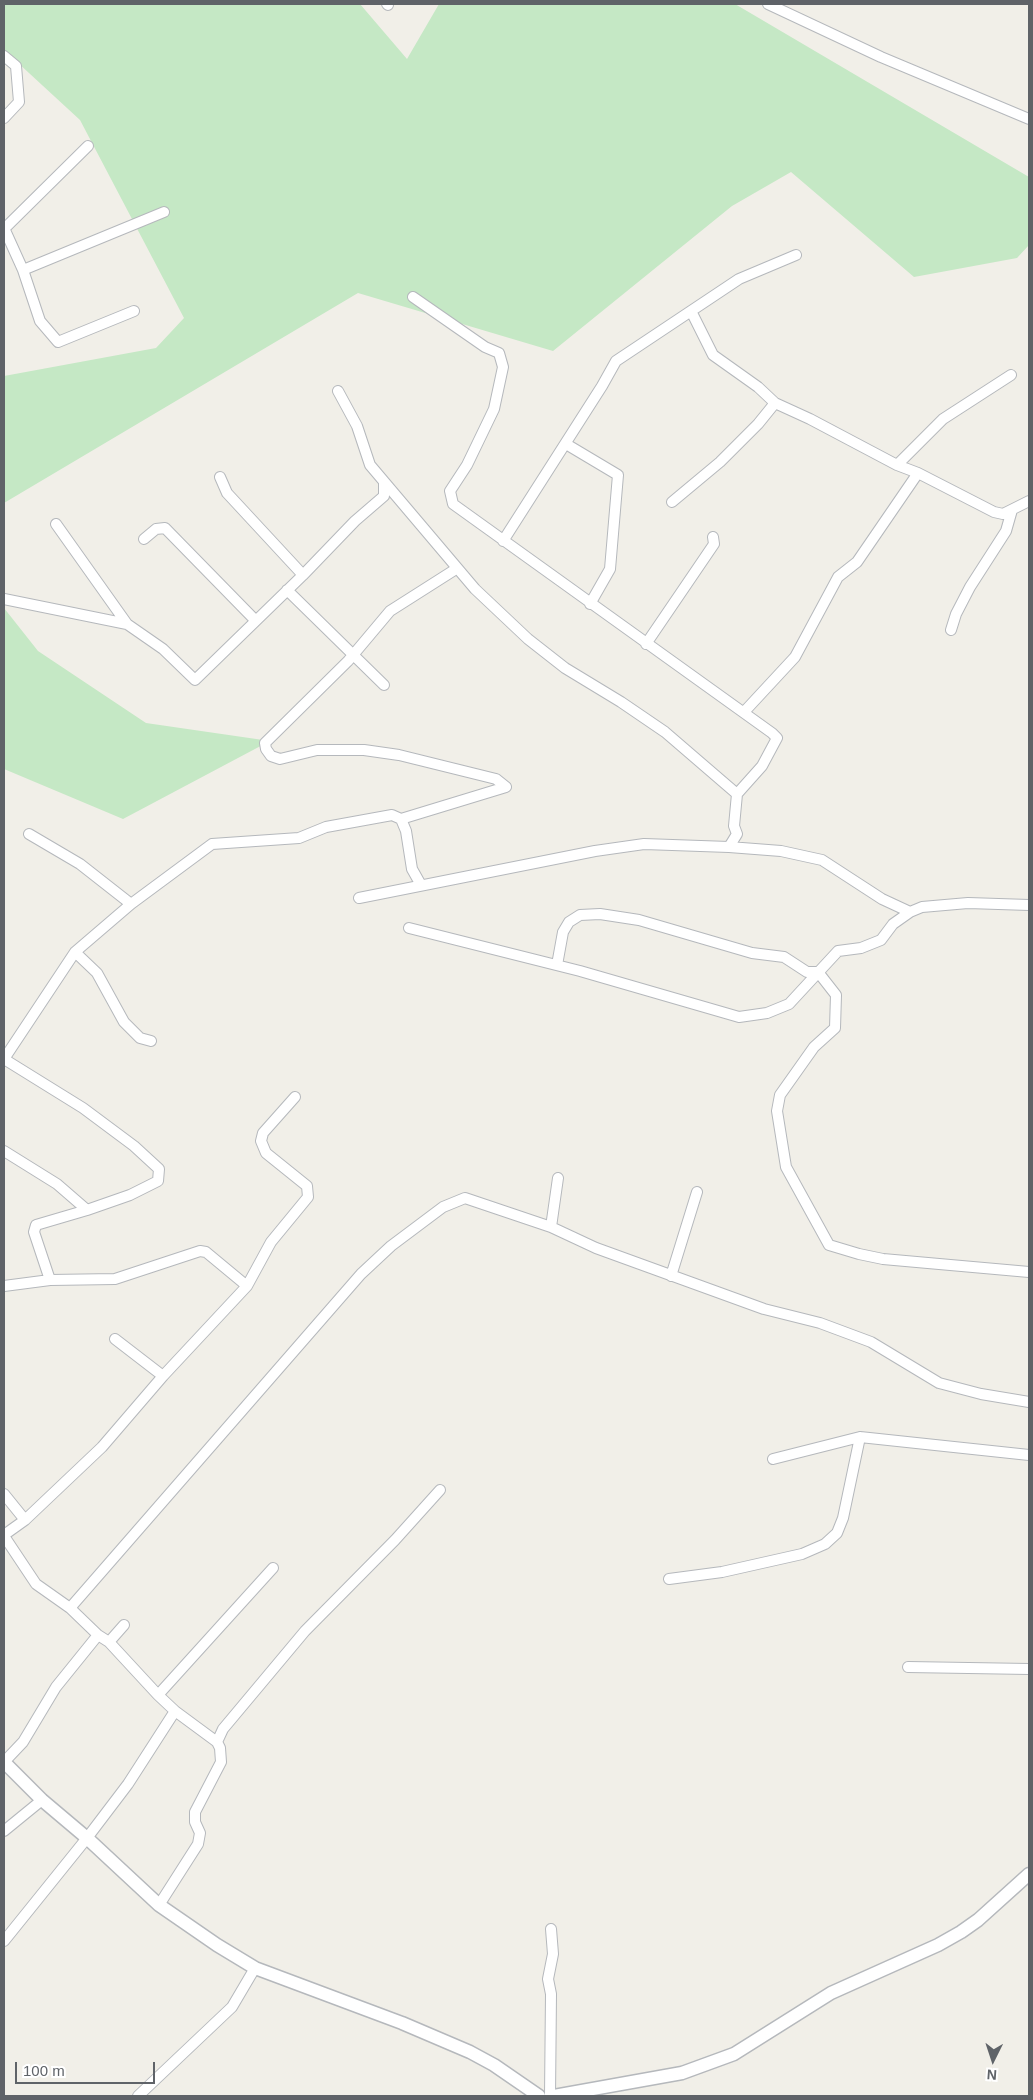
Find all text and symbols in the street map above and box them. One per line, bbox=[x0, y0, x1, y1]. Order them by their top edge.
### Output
north arrow bbox=[968, 2035, 1018, 2085]
scale bar bbox=[18, 2052, 158, 2084]
text: 100 m bbox=[23, 2062, 65, 2079]
text: N bbox=[986, 2067, 998, 2083]

